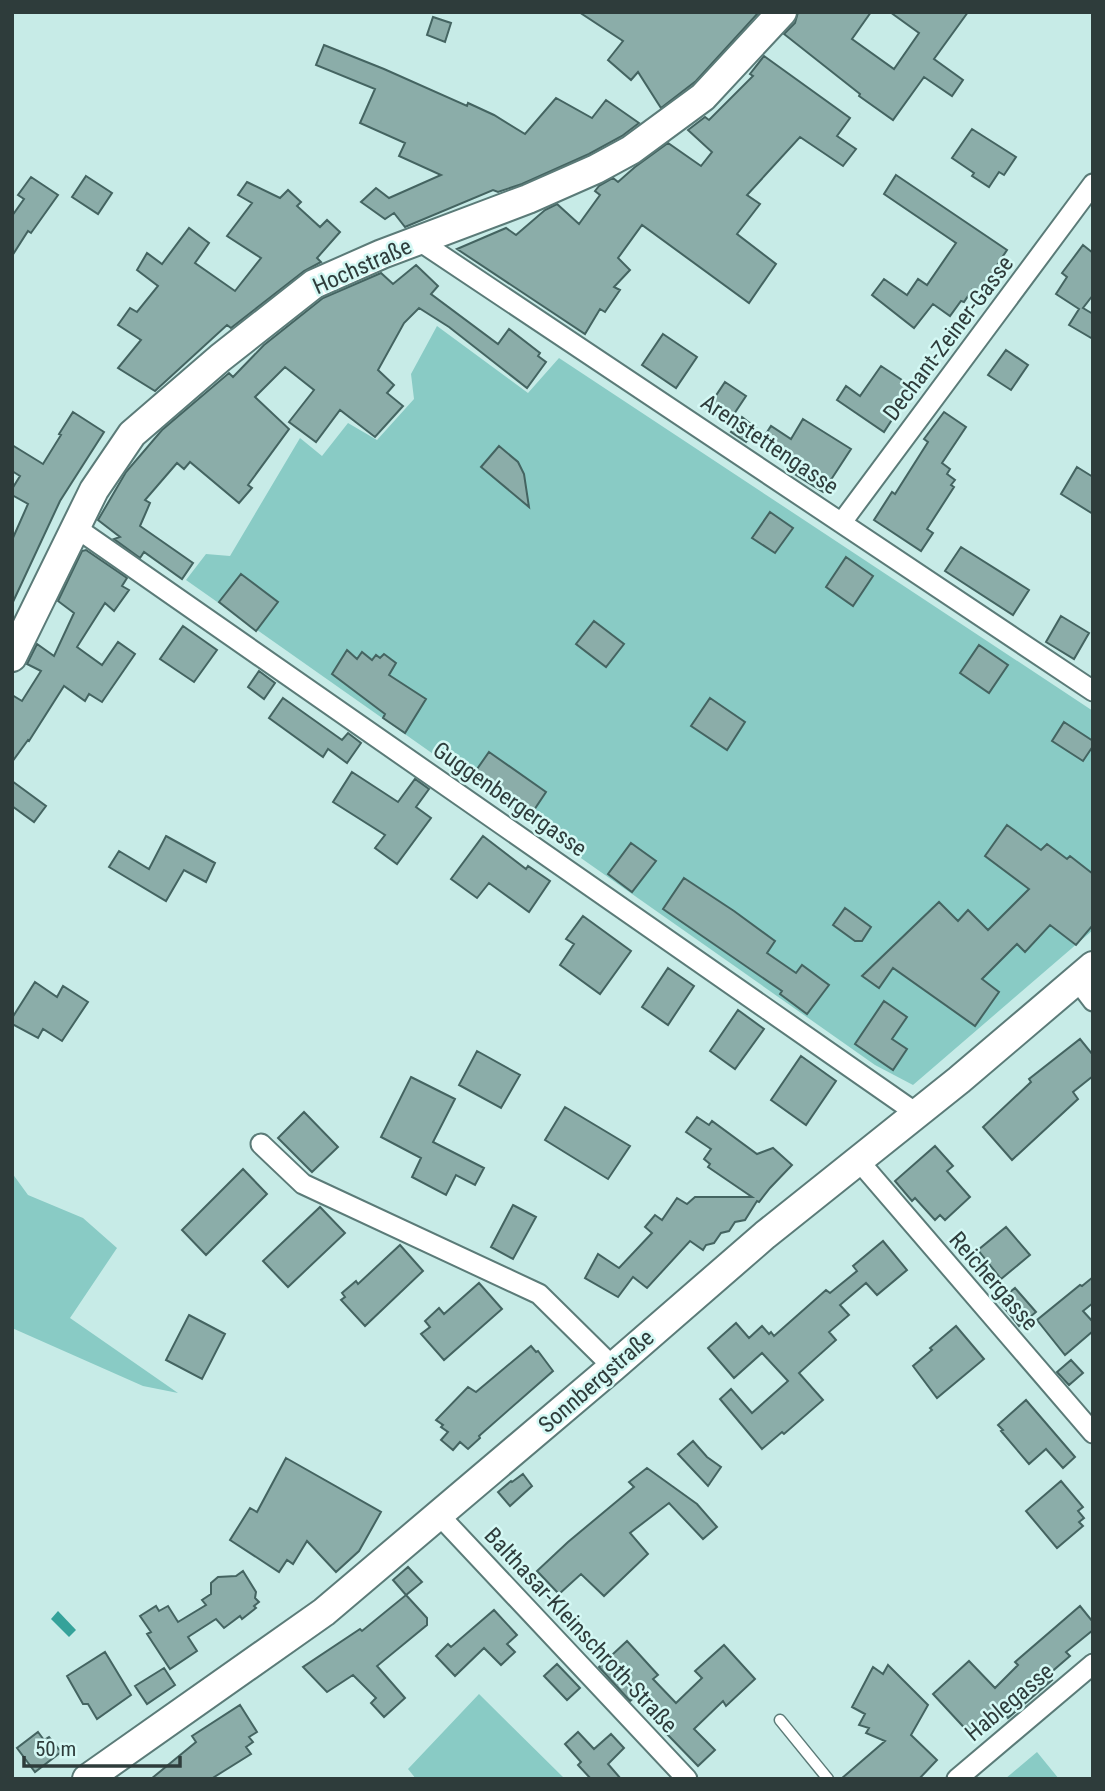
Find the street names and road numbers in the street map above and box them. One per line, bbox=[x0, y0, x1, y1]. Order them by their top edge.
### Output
street label: Hochstraße bbox=[309, 233, 416, 300]
street label: Dechant-Zeiner-Gasse bbox=[878, 251, 1019, 426]
street label: Arenstettengasse bbox=[696, 389, 843, 500]
street label: Guggenbergergasse bbox=[428, 736, 592, 862]
street label: Reichergasse bbox=[944, 1227, 1044, 1336]
street label: Sonnbergstraße bbox=[533, 1324, 659, 1439]
street label: Balthasar-Kleinschroth-Straße bbox=[479, 1522, 683, 1738]
street label: Hablegasse bbox=[960, 1658, 1059, 1747]

